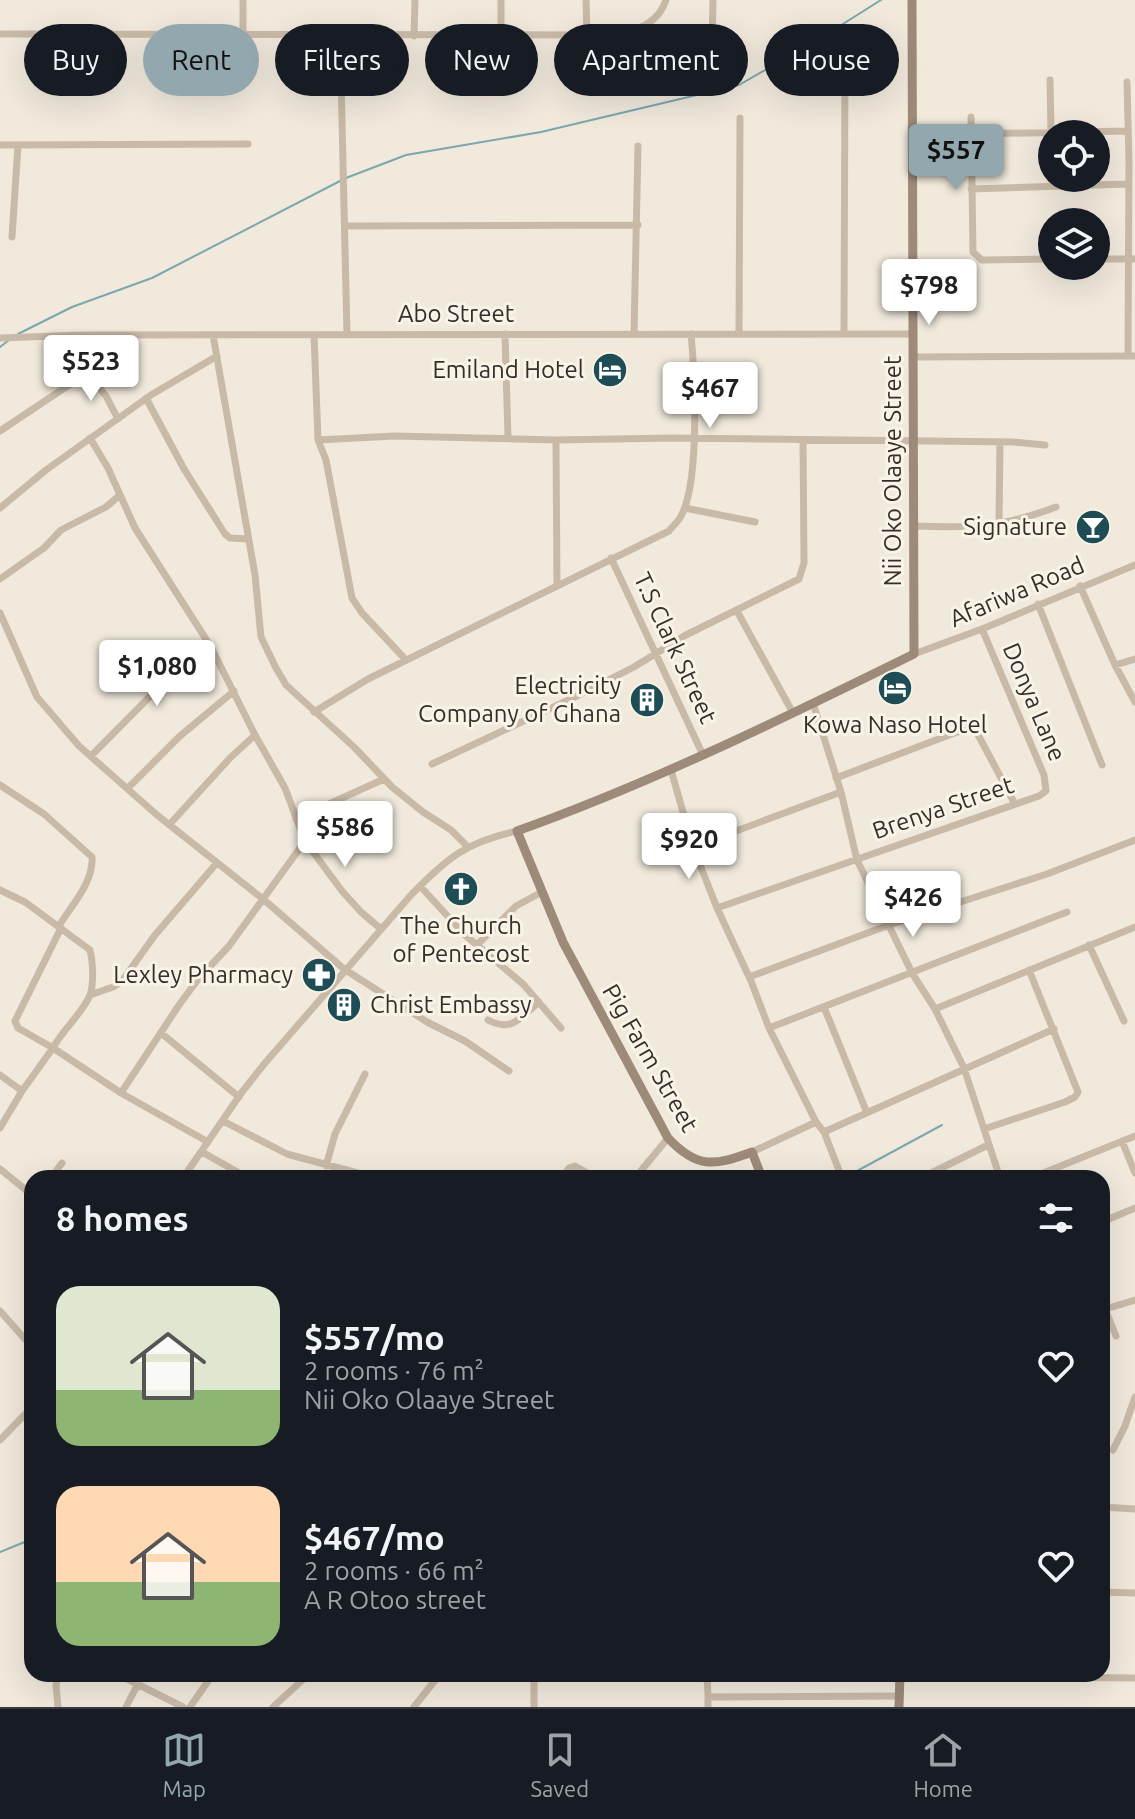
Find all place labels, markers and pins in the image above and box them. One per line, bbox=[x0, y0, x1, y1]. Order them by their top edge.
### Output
pin: $557 bbox=[909, 124, 1003, 192]
pin: $798 bbox=[882, 259, 976, 327]
pin: $523 bbox=[44, 335, 138, 403]
hotel icon: Emiland Hotel bbox=[591, 351, 629, 389]
place label: Emiland Hotel bbox=[432, 356, 584, 383]
pin: $467 bbox=[663, 362, 757, 430]
bar icon: Signature bbox=[1074, 508, 1112, 546]
place label: Signature bbox=[963, 513, 1067, 540]
pin: $1,080 bbox=[92, 640, 222, 708]
hotel icon: Kowa Naso Hotel bbox=[876, 669, 914, 707]
place label: Electricity Company of Ghana bbox=[418, 672, 621, 727]
building icon: Electricity Company of Ghana bbox=[628, 681, 666, 719]
place label: Kowa Naso Hotel bbox=[803, 711, 987, 738]
pin: $586 bbox=[298, 801, 392, 869]
pin: $920 bbox=[642, 813, 736, 881]
church icon: The Church of Pentecost bbox=[442, 870, 480, 908]
pin: $426 bbox=[866, 871, 960, 939]
place label: The Church of Pentecost bbox=[392, 912, 530, 967]
pharmacy icon: Lexley Pharmacy bbox=[300, 956, 338, 994]
place label: Lexley Pharmacy bbox=[113, 961, 293, 988]
building icon: Christ Embassy bbox=[325, 986, 363, 1024]
place label: Christ Embassy bbox=[370, 991, 532, 1018]

